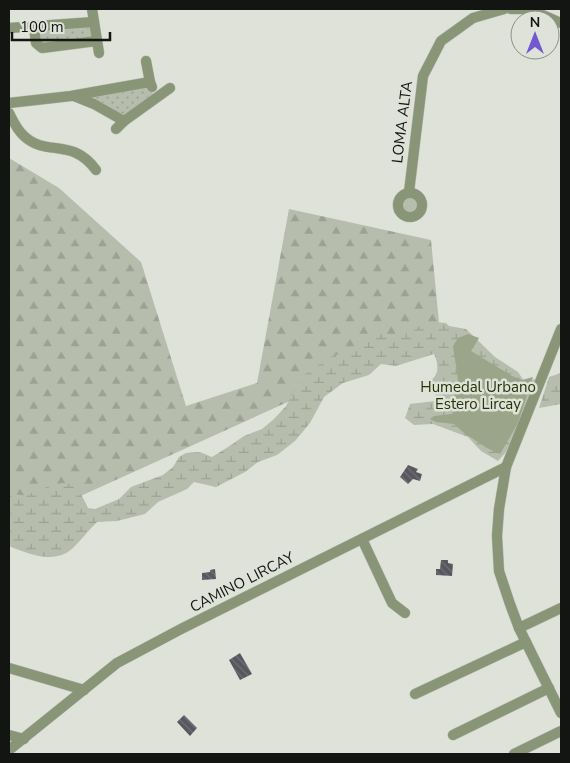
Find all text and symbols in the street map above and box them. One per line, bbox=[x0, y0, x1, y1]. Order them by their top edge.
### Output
scale bar bbox=[12, 10, 110, 42]
north arrow bbox=[510, 10, 560, 60]
text: N bbox=[530, 13, 540, 32]
text: 100 m bbox=[20, 17, 64, 37]
street label: LOMA ALTA bbox=[387, 80, 417, 164]
park label: Humedal Urbano Estero Lircay bbox=[420, 377, 536, 414]
street label: CAMINO LIRCAY bbox=[186, 547, 299, 617]

